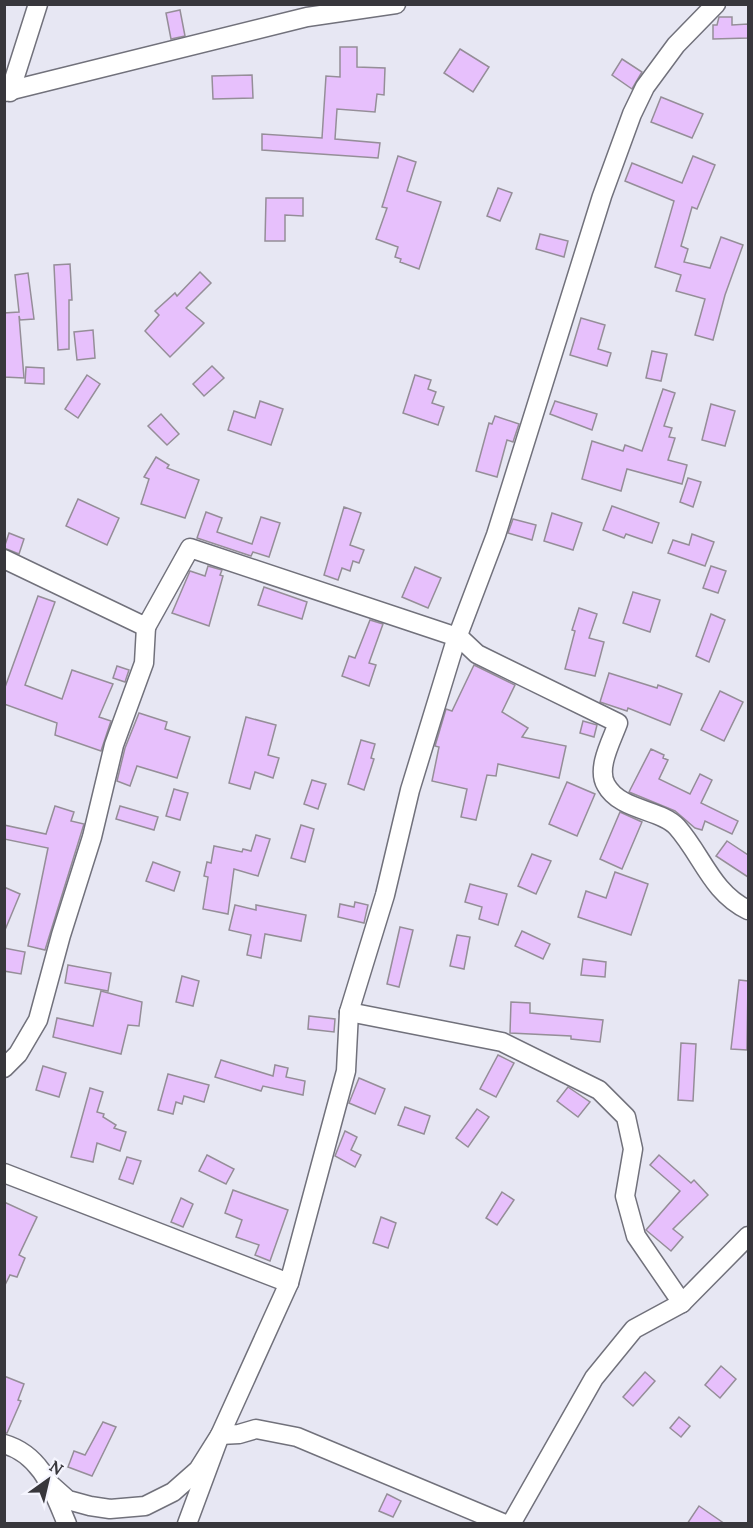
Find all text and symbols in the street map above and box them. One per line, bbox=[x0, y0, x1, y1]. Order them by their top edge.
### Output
north arrow bbox=[18, 1450, 78, 1510]
text: N bbox=[46, 1456, 67, 1479]

